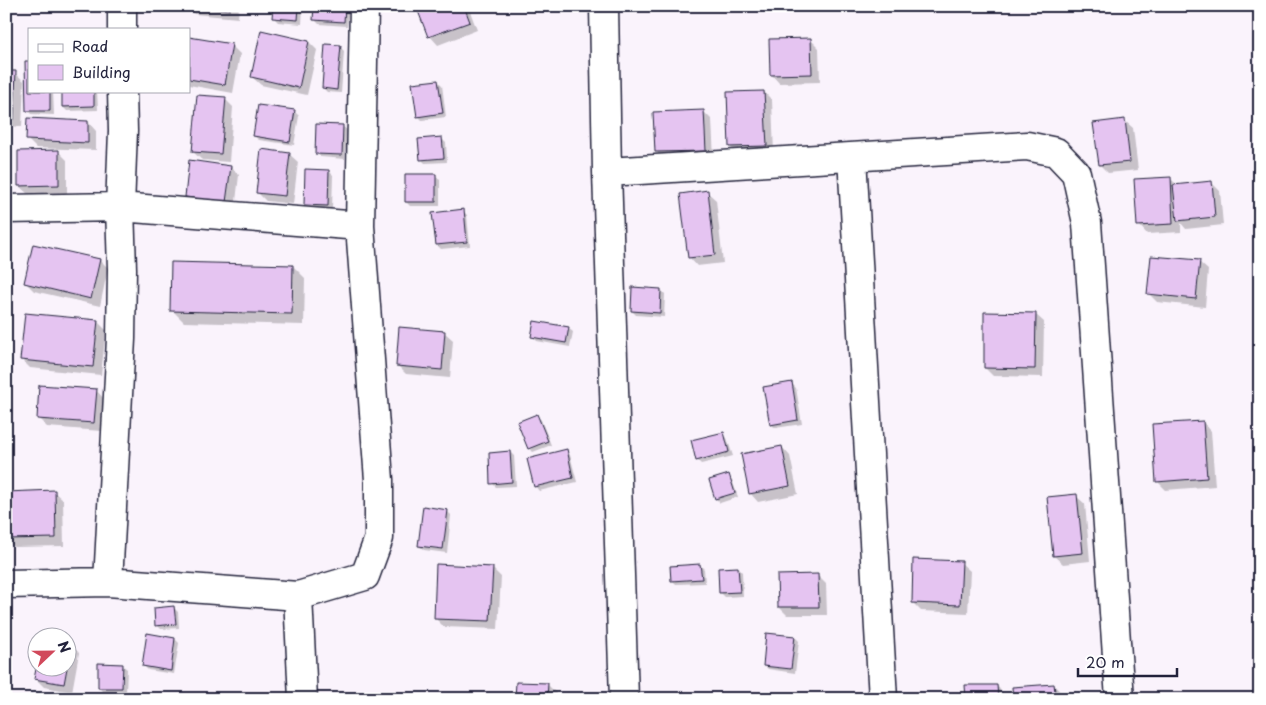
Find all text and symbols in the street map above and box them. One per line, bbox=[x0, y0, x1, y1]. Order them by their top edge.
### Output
legend bbox=[28, 28, 190, 92]
text: Road bbox=[72, 34, 108, 57]
text: Building bbox=[72, 60, 131, 83]
north arrow bbox=[28, 628, 78, 678]
text: N bbox=[53, 638, 76, 656]
scale bar bbox=[1078, 645, 1177, 677]
text: 20 m bbox=[1086, 650, 1125, 673]

